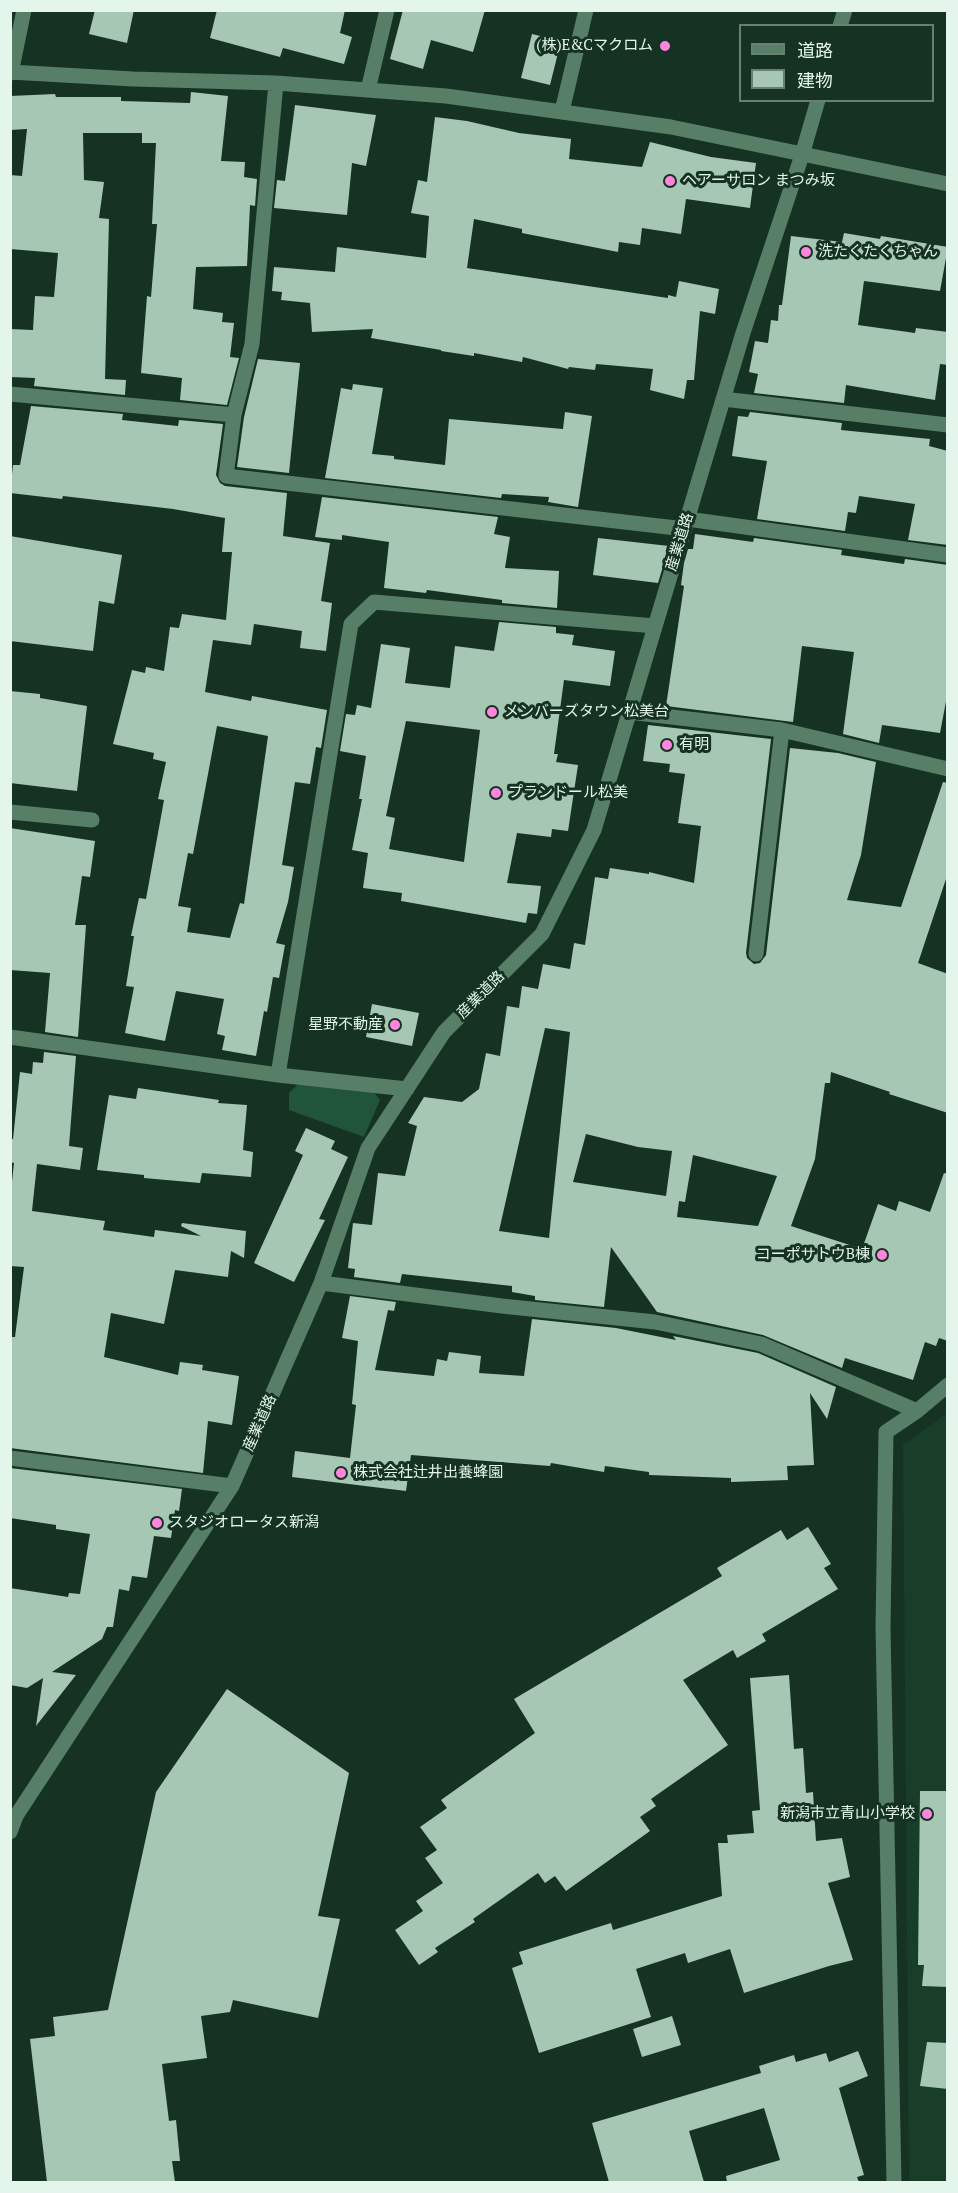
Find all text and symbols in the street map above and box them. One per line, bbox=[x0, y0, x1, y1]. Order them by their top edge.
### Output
legend bbox=[739, 24, 934, 102]
place label: (株)E&Cマクロム bbox=[536, 37, 653, 55]
text: 道路 bbox=[797, 38, 833, 62]
marker: (株)E&Cマクロム bbox=[658, 39, 672, 53]
text: 建物 bbox=[797, 68, 833, 92]
place label: ヘアーサロン まつみ坂 bbox=[682, 172, 835, 190]
marker: ヘアーサロン まつみ坂 bbox=[663, 174, 677, 188]
place label: 洗たくたくちゃん bbox=[818, 243, 938, 261]
marker: 洗たくたくちゃん bbox=[799, 245, 813, 259]
street label: 産業道路 bbox=[663, 511, 697, 573]
place label: メンバーズタウン松美台 bbox=[504, 703, 669, 721]
marker: メンバーズタウン松美台 bbox=[485, 705, 499, 719]
place label: 有明 bbox=[679, 736, 709, 754]
marker: 有明 bbox=[660, 738, 674, 752]
place label: プランドール松美 bbox=[508, 784, 628, 802]
marker: プランドール松美 bbox=[489, 786, 503, 800]
street label: 産業道路 bbox=[453, 967, 509, 1023]
place label: 星野不動産 bbox=[308, 1016, 383, 1034]
marker: 星野不動産 bbox=[388, 1018, 402, 1032]
place label: コーポサトウB棟 bbox=[756, 1246, 870, 1264]
marker: コーポサトウB棟 bbox=[875, 1248, 889, 1262]
street label: 産業道路 bbox=[240, 1392, 280, 1454]
place label: 株式会社辻井出養蜂園 bbox=[353, 1464, 503, 1482]
marker: 株式会社辻井出養蜂園 bbox=[334, 1466, 348, 1480]
place label: スタジオロータス新潟 bbox=[169, 1514, 319, 1532]
marker: スタジオロータス新潟 bbox=[150, 1516, 164, 1530]
place label: 新潟市立青山小学校 bbox=[780, 1805, 915, 1823]
marker: 新潟市立青山小学校 bbox=[920, 1807, 934, 1821]

